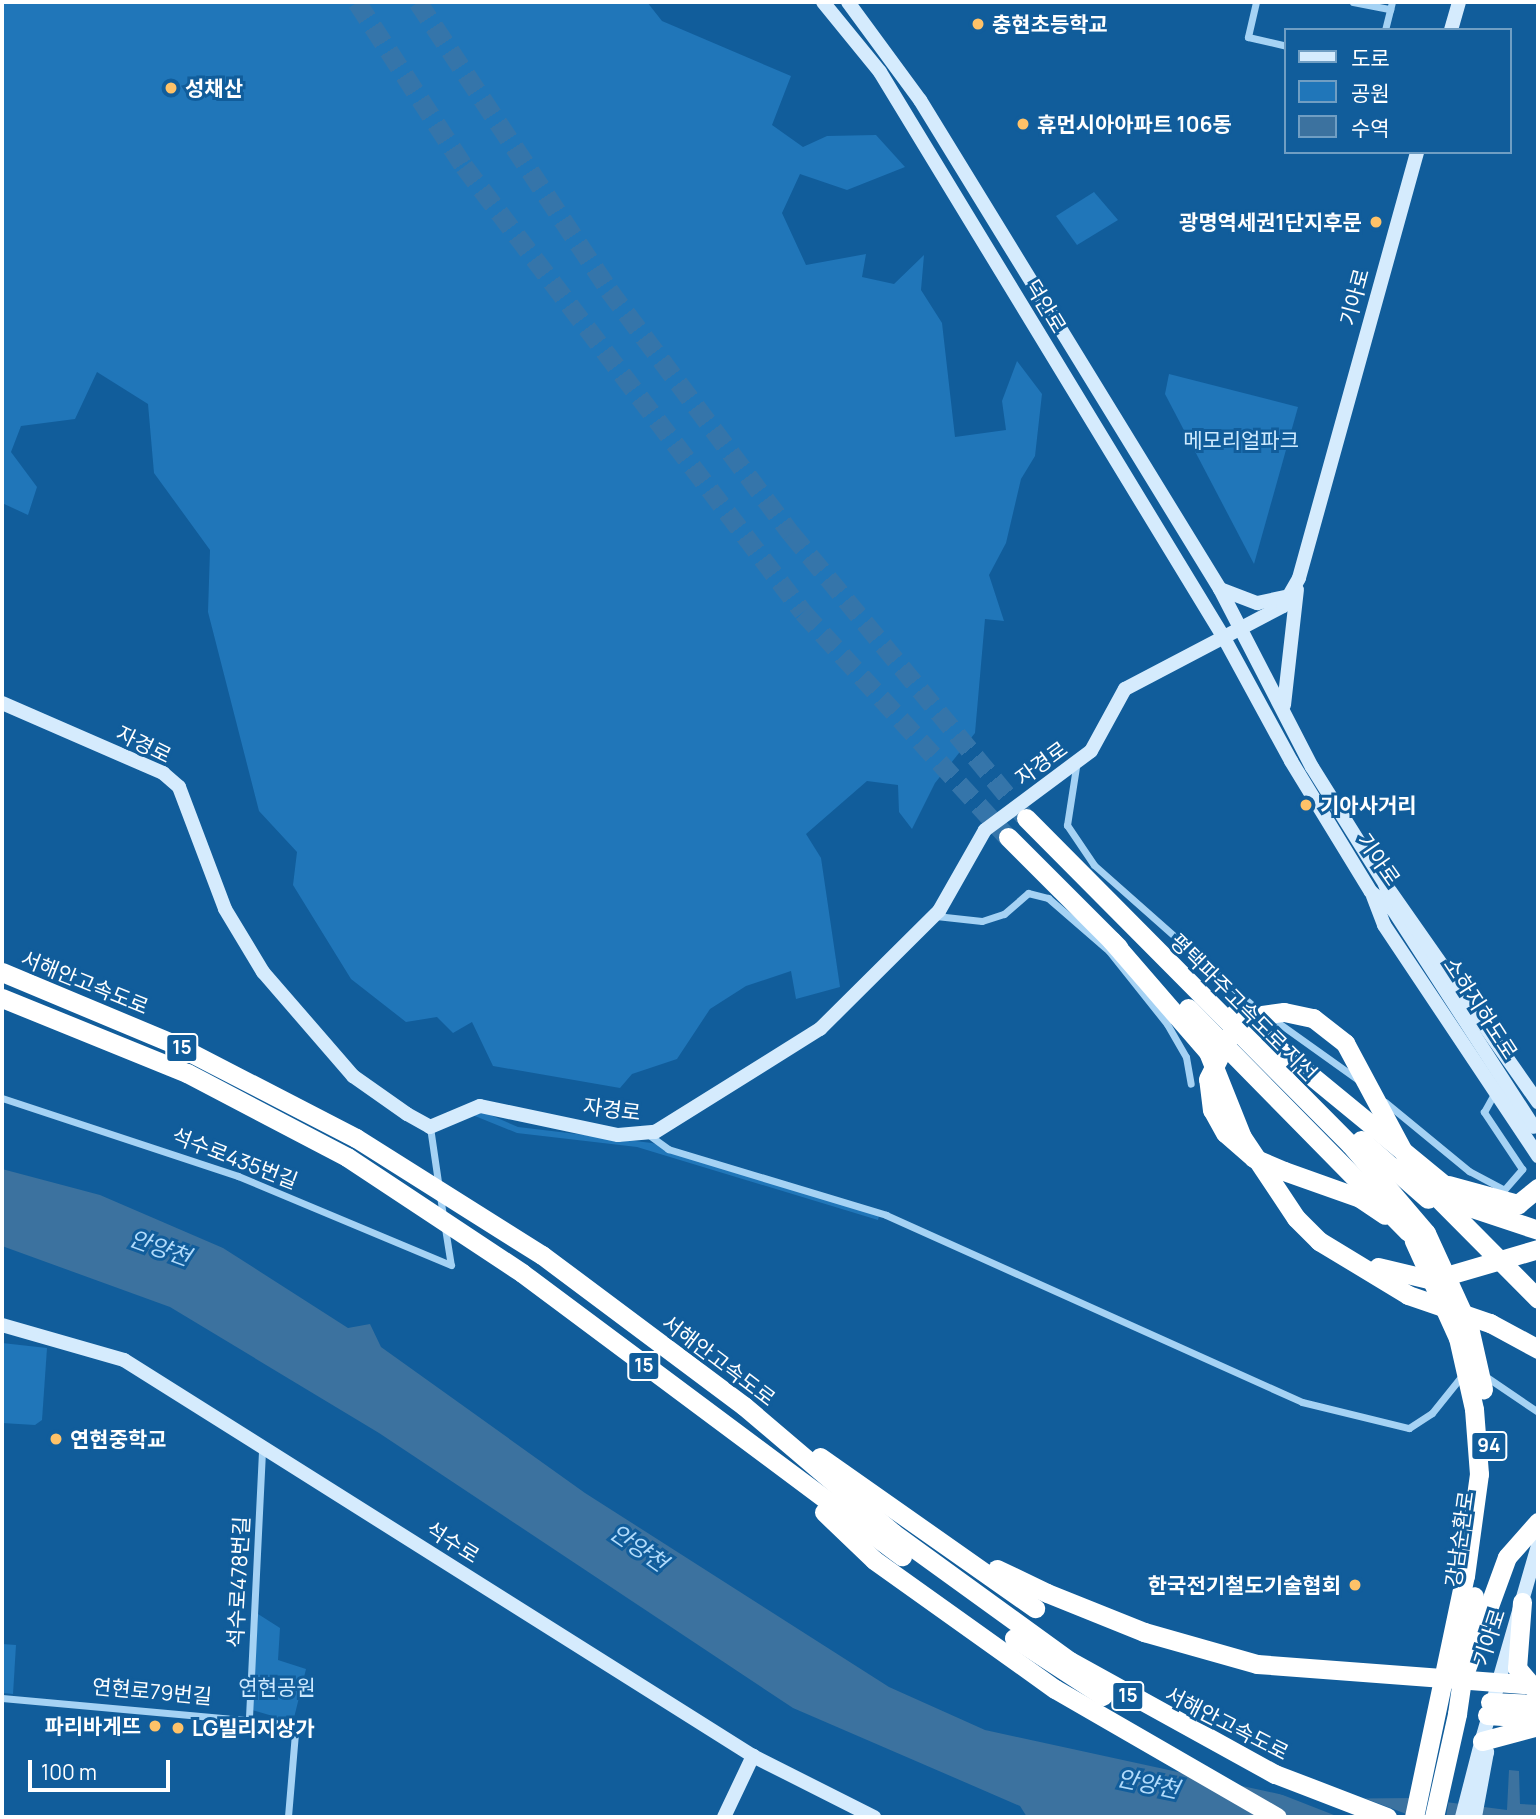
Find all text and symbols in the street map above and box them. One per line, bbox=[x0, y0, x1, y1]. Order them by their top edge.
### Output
place label: 충현초등학교 bbox=[992, 11, 1108, 37]
marker: 충현초등학교 bbox=[970, 16, 986, 32]
legend bbox=[1284, 28, 1512, 154]
text: 도로 bbox=[1351, 44, 1390, 72]
place label: 성채산 bbox=[185, 75, 243, 101]
text: 공원 bbox=[1351, 79, 1390, 107]
marker: 성채산 bbox=[163, 80, 179, 96]
place label: 휴먼시아아파트 106동 bbox=[1037, 111, 1232, 137]
text: 수역 bbox=[1351, 114, 1390, 142]
marker: 휴먼시아아파트 106동 bbox=[1015, 116, 1031, 132]
place label: 광명역세권1단지후문 bbox=[1179, 209, 1362, 235]
marker: 광명역세권1단지후문 bbox=[1368, 214, 1384, 230]
street label: 기아로 bbox=[1334, 266, 1374, 328]
street label: 덕안로 bbox=[1020, 275, 1072, 337]
park label: 메모리얼파크 bbox=[1183, 427, 1299, 453]
street label: 자경로 bbox=[112, 720, 176, 768]
street label: 자경로 bbox=[1010, 736, 1072, 790]
place label: 기아사거리 bbox=[1320, 792, 1417, 818]
marker: 기아사거리 bbox=[1298, 797, 1314, 813]
street label: 기아로 bbox=[1352, 828, 1406, 890]
street label: 평택파주고속도로 지선 bbox=[1165, 928, 1323, 1086]
street label: 서해안고속도로 bbox=[18, 945, 152, 1019]
street label: 소하지하도로 bbox=[1439, 953, 1523, 1063]
road number: 15 bbox=[164, 1032, 200, 1064]
street label: 자경로 bbox=[582, 1093, 642, 1125]
street label: 석수로435번길 bbox=[169, 1122, 301, 1194]
water label: 안양천 bbox=[125, 1223, 195, 1271]
street label: 서해안고속도로 bbox=[657, 1309, 781, 1411]
road number: 15 bbox=[626, 1350, 662, 1382]
place label: 연현중학교 bbox=[70, 1426, 167, 1452]
road number: 94 bbox=[1470, 1430, 1508, 1462]
marker: 연현중학교 bbox=[48, 1431, 64, 1447]
street label: 강남순환로 bbox=[1440, 1489, 1478, 1589]
street label: 석수로478번길 bbox=[222, 1516, 254, 1648]
street label: 석수로 bbox=[422, 1516, 484, 1568]
water label: 안양천 bbox=[605, 1517, 673, 1577]
place label: 한국전기철도기술협회 bbox=[1148, 1572, 1341, 1598]
marker: 한국전기철도기술협회 bbox=[1347, 1577, 1363, 1593]
street label: 기아로 bbox=[1468, 1606, 1510, 1668]
street label: 연현로79번길 bbox=[91, 1673, 213, 1709]
park label: 연현공원 bbox=[238, 1674, 316, 1700]
road number: 15 bbox=[1110, 1680, 1146, 1712]
street label: 서해안고속도로 bbox=[1161, 1681, 1293, 1765]
place label: 파리바게뜨 bbox=[44, 1713, 141, 1739]
place label: LG빌리지상가 bbox=[192, 1715, 315, 1741]
marker: 파리바게뜨 bbox=[147, 1718, 163, 1734]
marker: LG빌리지상가 bbox=[170, 1720, 186, 1736]
scale bar bbox=[32, 1745, 173, 1789]
text: 100 m bbox=[41, 1758, 97, 1786]
water label: 안양천 bbox=[1114, 1763, 1182, 1803]

